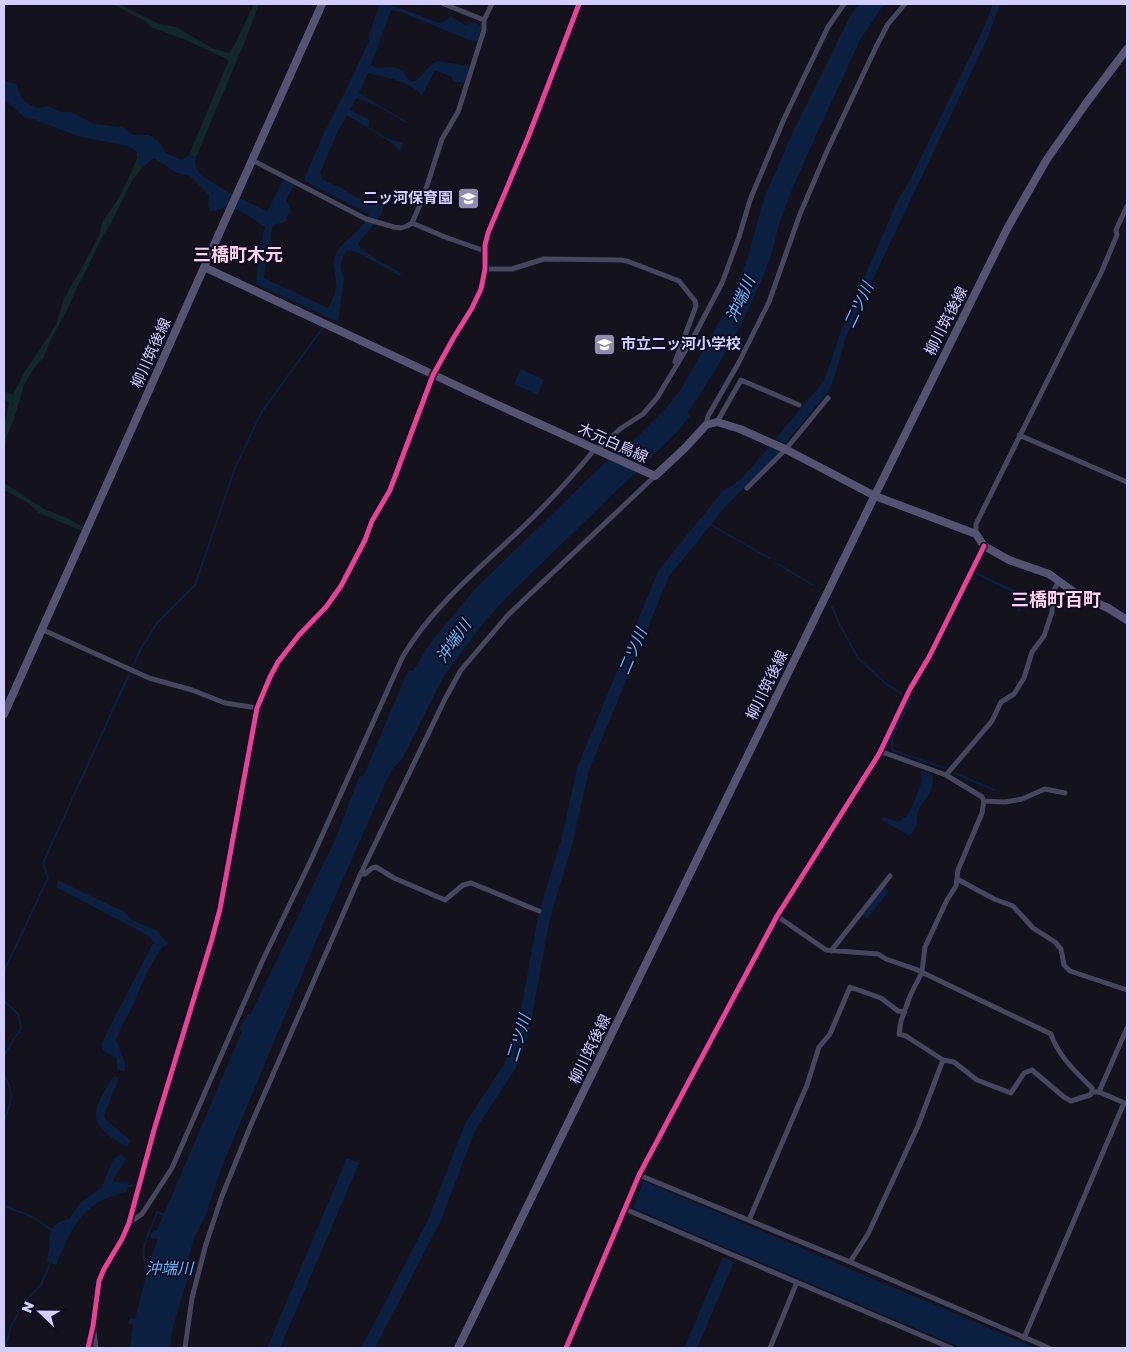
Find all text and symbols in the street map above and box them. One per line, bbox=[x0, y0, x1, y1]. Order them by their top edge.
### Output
school or university icon: 二ッ河保育園 bbox=[457, 186, 481, 210]
place label: 二ッ河保育園 bbox=[363, 188, 453, 206]
district label: 三橋町木元 bbox=[193, 243, 283, 265]
water label: 沖端川 bbox=[721, 271, 760, 325]
water label: 二ツ川 bbox=[839, 277, 878, 331]
street label: 柳川筑後線 bbox=[920, 283, 970, 358]
street label: 柳川筑後線 bbox=[127, 315, 174, 391]
school or university icon: 市立二ッ河小学校 bbox=[593, 332, 617, 356]
place label: 市立二ッ河小学校 bbox=[621, 334, 741, 352]
street label: 木元白鳥線 bbox=[575, 419, 651, 466]
district label: 三橋町百町 bbox=[1011, 588, 1101, 610]
water label: 沖端川 bbox=[431, 614, 476, 666]
water label: 二ツ川 bbox=[613, 623, 651, 677]
street label: 柳川筑後線 bbox=[742, 647, 791, 722]
water label: 二ツ川 bbox=[501, 1010, 535, 1064]
street label: 柳川筑後線 bbox=[565, 1011, 614, 1086]
water label: 沖端川 bbox=[145, 1258, 195, 1278]
north arrow bbox=[15, 1287, 65, 1337]
text: N bbox=[18, 1299, 37, 1315]

